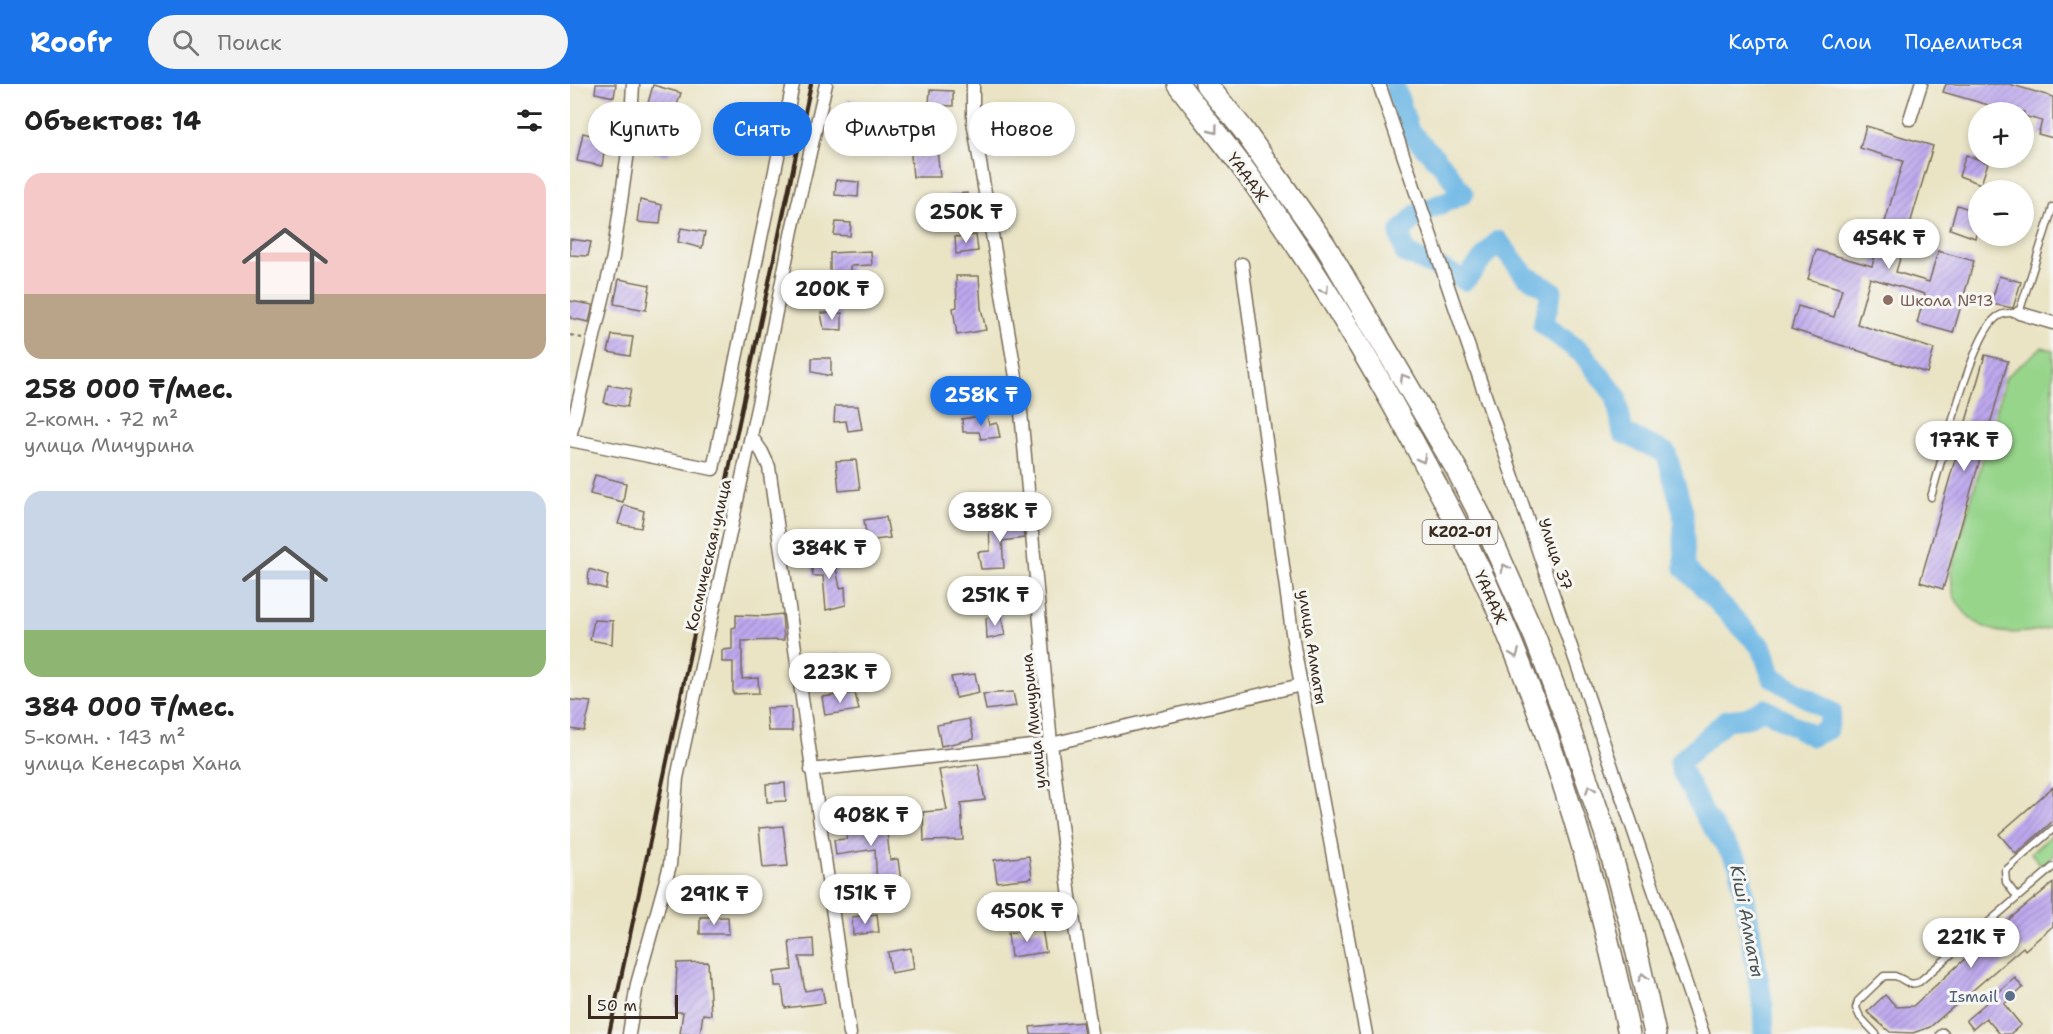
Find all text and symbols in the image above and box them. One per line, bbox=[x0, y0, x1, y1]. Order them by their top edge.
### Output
search box bbox=[148, 15, 568, 69]
text: Roofr bbox=[30, 23, 112, 61]
icon: search bbox=[169, 26, 202, 59]
text: Поиск bbox=[217, 28, 282, 57]
text: Карта bbox=[1728, 28, 1788, 56]
text: Слои bbox=[1821, 28, 1872, 56]
text: Поделиться bbox=[1905, 28, 2023, 56]
chip: Купить bbox=[588, 102, 701, 156]
chip: Снять bbox=[713, 102, 812, 156]
chip: Фильтры bbox=[824, 102, 957, 156]
chip: Новое bbox=[969, 102, 1075, 156]
map controls bbox=[1968, 102, 2034, 246]
button: + bbox=[1968, 102, 2034, 168]
text: Объектов: 14 bbox=[24, 103, 201, 138]
icon: filters bbox=[513, 104, 546, 137]
one-way arrow bbox=[1206, 123, 1217, 134]
street label: ҮАААЖ bbox=[1222, 148, 1273, 206]
button: − bbox=[1968, 180, 2034, 246]
pin: 250K ₸ bbox=[917, 193, 1015, 244]
text: 250K ₸ bbox=[929, 199, 1003, 225]
icon: home bbox=[231, 212, 339, 320]
pin: 454K ₸ bbox=[1840, 219, 1938, 270]
text: 454K ₸ bbox=[1853, 225, 1925, 251]
pin: 200K ₸ bbox=[783, 270, 881, 321]
text: 200K ₸ bbox=[795, 276, 869, 302]
one-way arrow bbox=[1318, 284, 1330, 294]
place label: Школа №13 bbox=[1900, 290, 1994, 311]
marker: Школа №13 bbox=[1881, 293, 1895, 307]
text: 258 000 ₸/мес. bbox=[24, 371, 233, 406]
one-way arrow bbox=[1399, 374, 1411, 384]
pin: 258K ₸ bbox=[932, 376, 1030, 427]
text: 258K ₸ bbox=[944, 382, 1018, 408]
text: 2-комн. · 72 m² bbox=[24, 406, 178, 432]
pin: 177K ₸ bbox=[1915, 421, 2013, 472]
text: 177K ₸ bbox=[1929, 427, 1999, 453]
text: улица Мичурина bbox=[24, 432, 194, 458]
one-way arrow bbox=[1415, 453, 1427, 464]
street label: Космическая улица bbox=[681, 477, 736, 633]
pin: 388K ₸ bbox=[951, 492, 1049, 543]
text: 388K ₸ bbox=[963, 498, 1037, 524]
street label: Улица 37 bbox=[1533, 515, 1578, 593]
road number: KZ02-01 bbox=[1422, 520, 1498, 544]
pin: 384K ₸ bbox=[780, 529, 878, 580]
icon: home bbox=[231, 530, 339, 638]
text: 384K ₸ bbox=[792, 535, 866, 561]
one-way arrow bbox=[1501, 563, 1513, 574]
street label: ҮАААЖ bbox=[1469, 567, 1512, 627]
pin: 251K ₸ bbox=[946, 576, 1044, 627]
text: 251K ₸ bbox=[961, 582, 1029, 608]
street label: улица Алматы bbox=[1293, 588, 1332, 706]
one-way arrow bbox=[1508, 648, 1520, 659]
street label: улица Мичурина bbox=[1016, 652, 1051, 790]
pin: 223K ₸ bbox=[791, 653, 889, 704]
text: 223K ₸ bbox=[803, 659, 877, 685]
text: 384 000 ₸/мес. bbox=[24, 689, 235, 724]
text: 5-комн. · 143 m² bbox=[24, 724, 185, 750]
text: улица Кенесары Хана bbox=[24, 750, 241, 776]
one-way arrow bbox=[1585, 784, 1598, 795]
pin: 408K ₸ bbox=[822, 796, 920, 847]
text: 408K ₸ bbox=[834, 802, 908, 828]
water label: Кіші Алматы bbox=[1724, 863, 1770, 979]
pin: 151K ₸ bbox=[816, 874, 914, 925]
pin: 291K ₸ bbox=[665, 875, 763, 926]
text: 151K ₸ bbox=[834, 880, 896, 906]
text: 291K ₸ bbox=[680, 881, 748, 907]
pin: 450K ₸ bbox=[978, 892, 1076, 943]
text: 450K ₸ bbox=[991, 898, 1063, 924]
pin: 221K ₸ bbox=[1922, 918, 2020, 969]
text: 221K ₸ bbox=[1937, 924, 2005, 950]
one-way arrow bbox=[1637, 972, 1650, 982]
place label: Ismail bbox=[1949, 986, 1998, 1007]
marker: Ismail bbox=[2003, 989, 2017, 1003]
scale bar bbox=[588, 992, 678, 1020]
text: 50 m bbox=[597, 995, 637, 1016]

